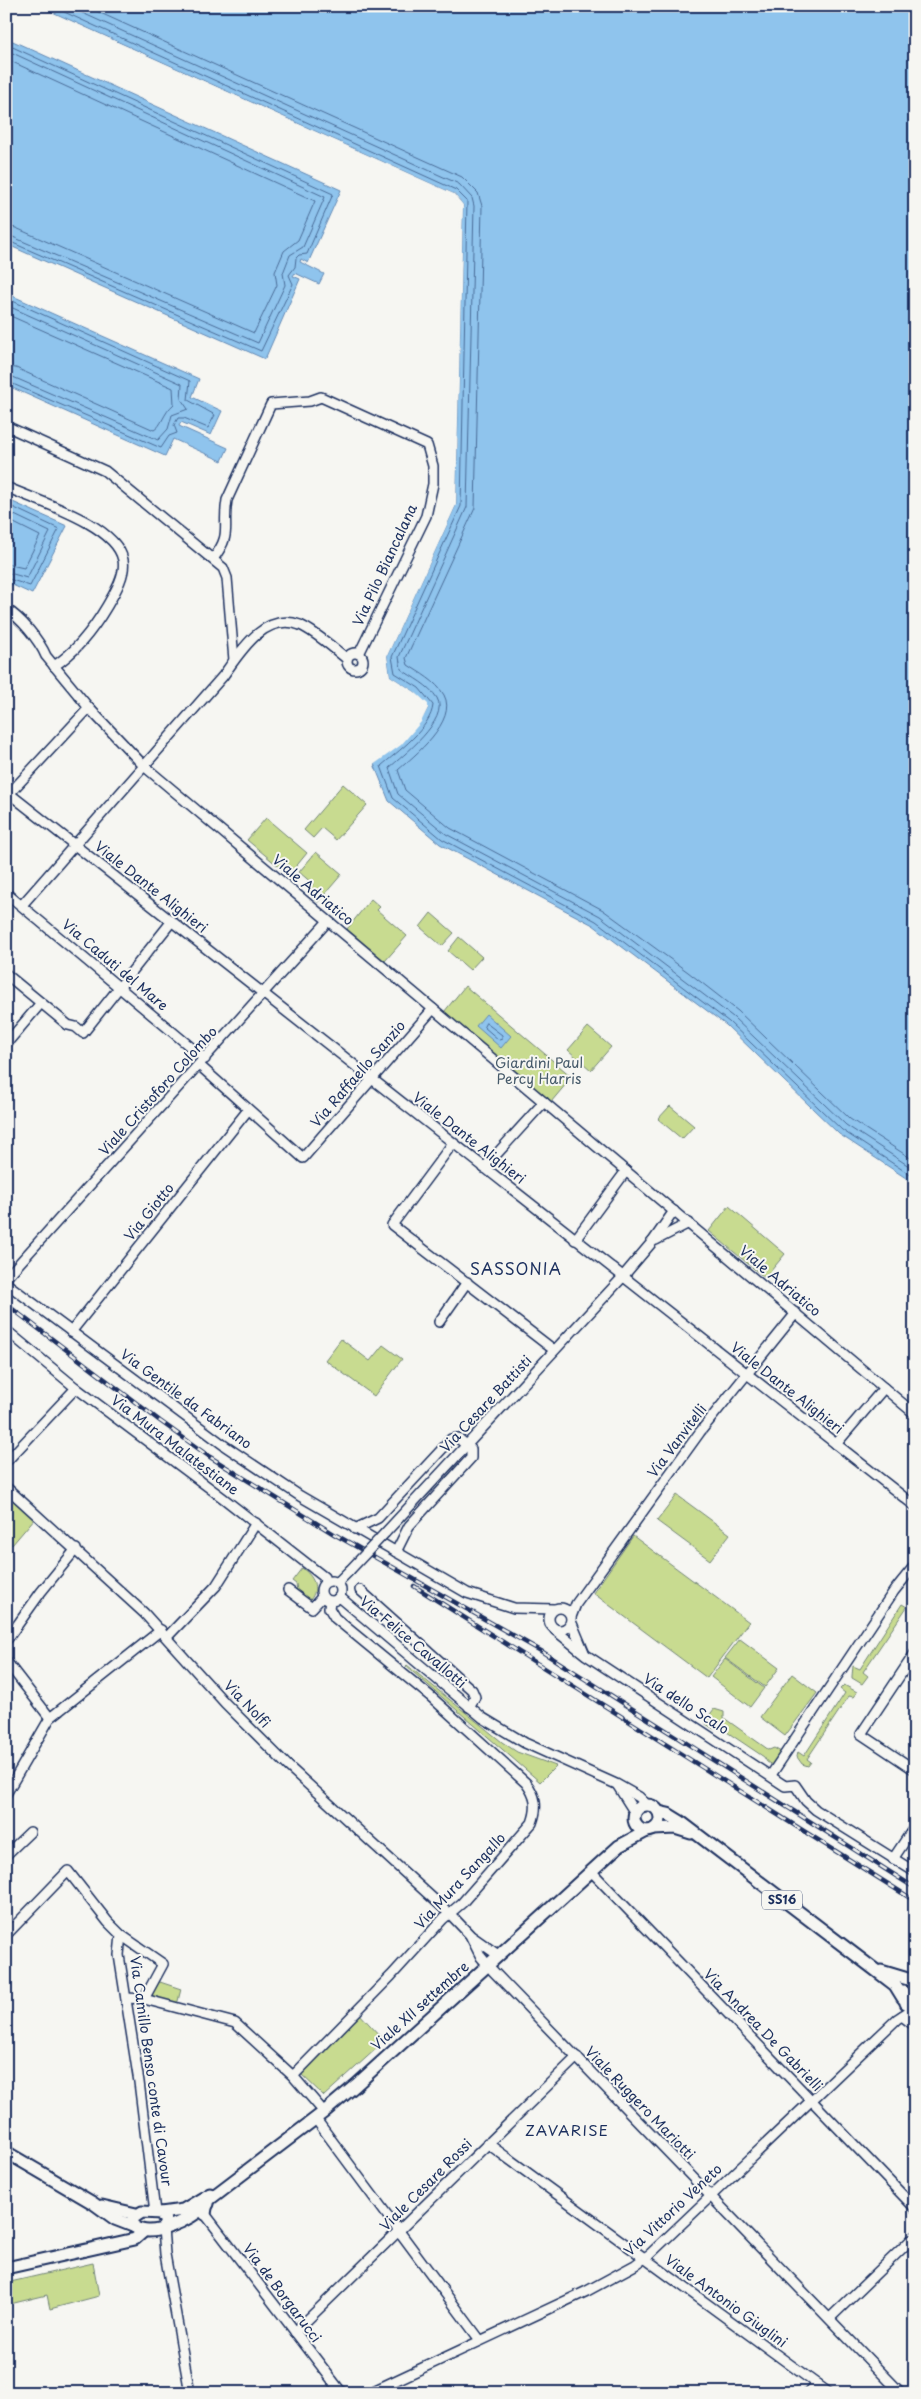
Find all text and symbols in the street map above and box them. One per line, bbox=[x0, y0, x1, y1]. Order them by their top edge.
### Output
street label: Via Pilo Biancalana bbox=[347, 500, 422, 629]
street label: Viale Dante Alighieri bbox=[90, 836, 212, 938]
street label: Viale Adriatico bbox=[268, 849, 359, 930]
street label: Via Caduti del Mare bbox=[58, 914, 173, 1015]
street label: Via Raffaello Sanzio bbox=[305, 1015, 410, 1132]
street label: Viale Cristoforo Colombo bbox=[94, 1021, 222, 1160]
park label: Giardini Paul Percy Harris bbox=[495, 1052, 583, 1089]
street label: Viale Dante Alighieri bbox=[408, 1087, 530, 1189]
street label: Via Giotto bbox=[119, 1178, 179, 1245]
street label: Viale Adriatico bbox=[735, 1240, 826, 1321]
district label: SASSONIA bbox=[470, 1256, 562, 1280]
street label: Viale Dante Alighieri bbox=[726, 1337, 848, 1439]
street label: Via Gentile da Fabriano bbox=[116, 1344, 257, 1454]
street label: Via Cesare Battisti bbox=[435, 1350, 536, 1457]
street label: Via Mura Malatestiane bbox=[107, 1389, 244, 1500]
street label: Via Vanvitelli bbox=[642, 1399, 711, 1482]
street label: Via Felice Cavallotti bbox=[355, 1590, 471, 1693]
street label: Via dello Scalo bbox=[639, 1668, 734, 1739]
street label: Via Nolfi bbox=[219, 1675, 276, 1732]
street label: Via Mura Sangallo bbox=[409, 1827, 510, 1934]
road number: SS16 bbox=[762, 1890, 802, 1910]
street label: Via Camillo Benso conte di Cavour bbox=[125, 1955, 178, 2188]
street label: Viale XII settembre bbox=[366, 1956, 474, 2055]
street label: Via Andrea De Gabrielli bbox=[699, 1964, 828, 2096]
street label: Viale Ruggero Mariotti bbox=[581, 2041, 700, 2164]
district label: ZAVARISE bbox=[525, 2118, 609, 2141]
street label: Viale Cesare Rossi bbox=[375, 2134, 477, 2236]
street label: Via Vittorio Veneto bbox=[619, 2158, 727, 2261]
street label: Via de Borgarucci bbox=[238, 2239, 327, 2347]
street label: Viale Antonio Giuglini bbox=[661, 2249, 792, 2352]

